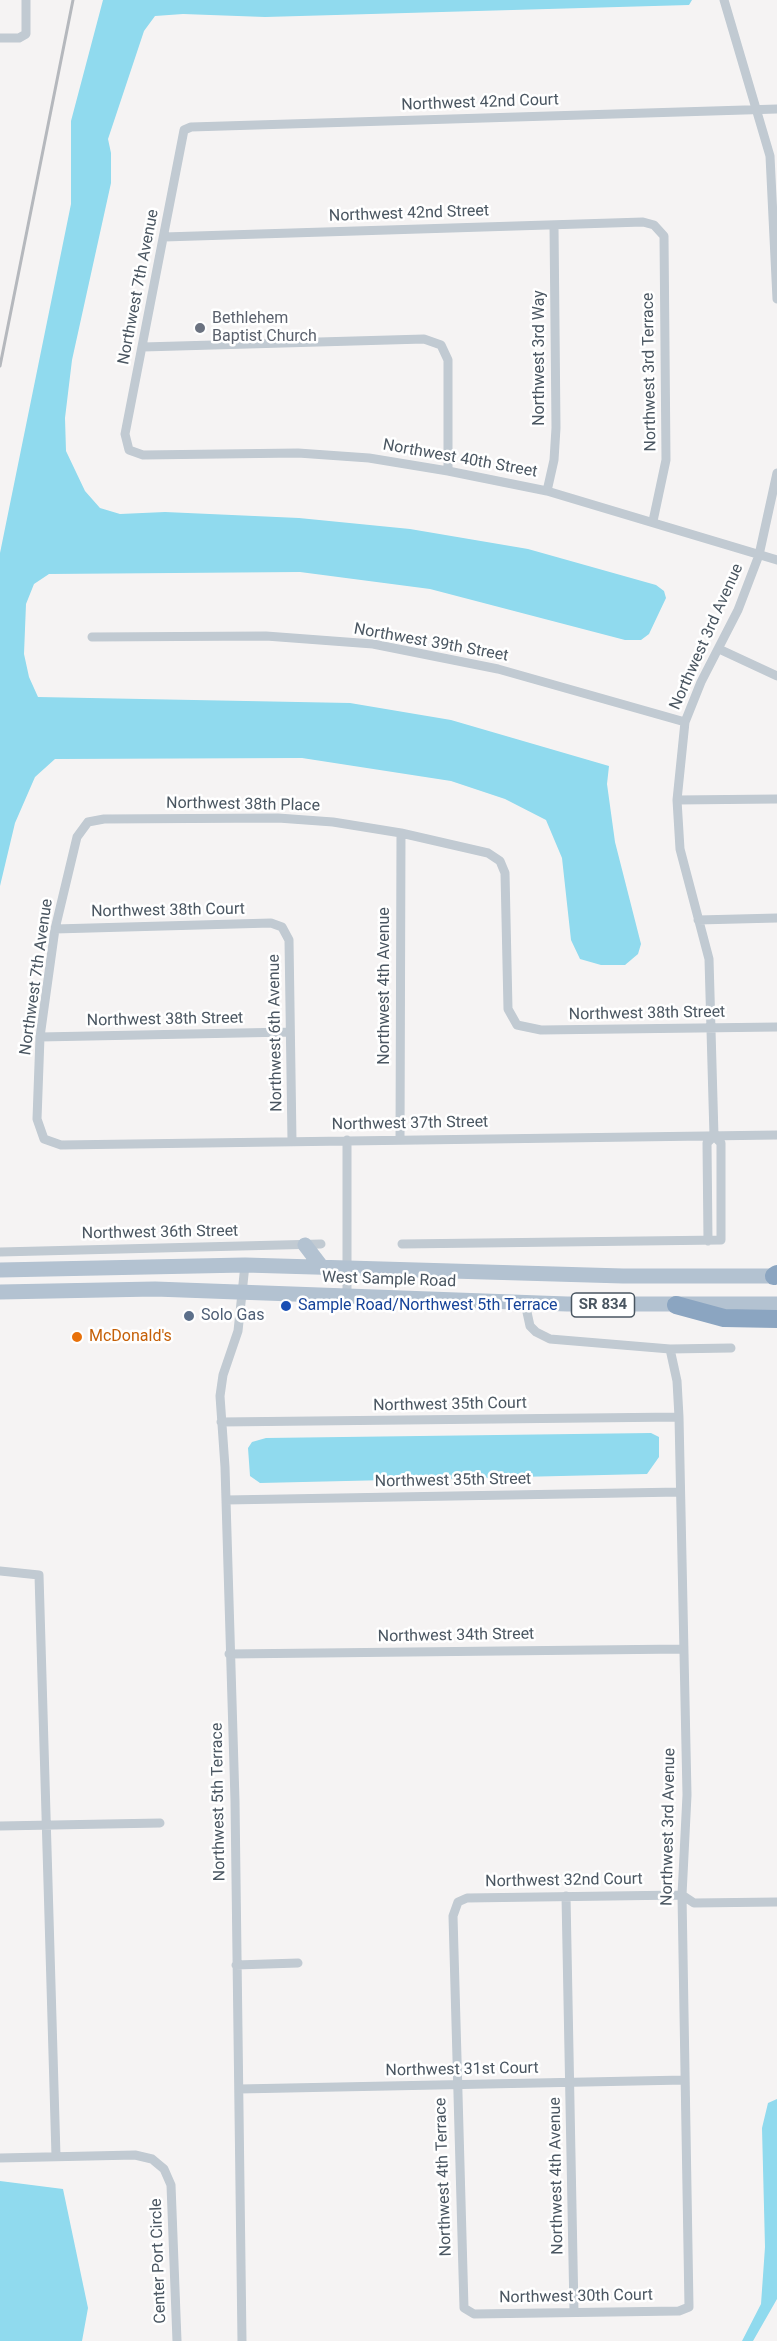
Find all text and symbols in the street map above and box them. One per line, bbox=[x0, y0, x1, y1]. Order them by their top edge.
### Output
street label: Northwest 42nd Court bbox=[401, 91, 559, 115]
street label: Northwest 42nd Street bbox=[329, 202, 489, 226]
street label: Northwest 7th Avenue bbox=[115, 208, 163, 366]
street label: Northwest 3rd Way bbox=[530, 290, 550, 426]
street label: Northwest 3rd Terrace bbox=[639, 292, 661, 452]
place label: Bethlehem Baptist Church bbox=[212, 309, 317, 347]
marker: Bethlehem Baptist Church bbox=[193, 321, 207, 335]
street label: Northwest 40th Street bbox=[381, 436, 539, 482]
street label: Northwest 3rd Avenue bbox=[666, 561, 748, 713]
street label: Northwest 39th Street bbox=[352, 620, 510, 666]
street label: Northwest 38th Place bbox=[166, 794, 320, 816]
street label: Northwest 7th Avenue bbox=[17, 898, 57, 1056]
street label: Northwest 38th Court bbox=[91, 900, 245, 922]
street label: Northwest 4th Avenue bbox=[375, 907, 395, 1065]
street label: Northwest 6th Avenue bbox=[265, 954, 287, 1112]
street label: Northwest 38th Street bbox=[569, 1003, 725, 1025]
street label: Northwest 38th Street bbox=[87, 1009, 243, 1031]
street label: Northwest 37th Street bbox=[332, 1113, 488, 1135]
street label: Northwest 36th Street bbox=[82, 1222, 238, 1244]
street label: West Sample Road bbox=[322, 1268, 456, 1292]
road number: SR 834 bbox=[572, 1293, 634, 1317]
place label: Sample Road/Northwest 5th Terrace bbox=[298, 1296, 558, 1316]
marker: Sample Road/Northwest 5th Terrace bbox=[279, 1299, 293, 1313]
place label: Solo Gas bbox=[201, 1306, 264, 1326]
marker: Solo Gas bbox=[182, 1309, 196, 1323]
place label: McDonald's bbox=[89, 1327, 172, 1347]
marker: McDonald's bbox=[70, 1330, 84, 1344]
street label: Northwest 35th Court bbox=[373, 1394, 527, 1416]
street label: Northwest 35th Street bbox=[375, 1470, 531, 1492]
street label: Northwest 34th Street bbox=[378, 1625, 534, 1647]
street label: Northwest 5th Terrace bbox=[208, 1722, 230, 1882]
street label: Northwest 3rd Avenue bbox=[658, 1748, 680, 1906]
street label: Northwest 32nd Court bbox=[485, 1870, 643, 1892]
street label: Northwest 31st Court bbox=[385, 2059, 539, 2081]
street label: Northwest 4th Terrace bbox=[432, 2097, 456, 2257]
street label: Northwest 4th Avenue bbox=[546, 2097, 568, 2255]
street label: Center Port Circle bbox=[147, 2198, 171, 2324]
street label: Northwest 30th Court bbox=[499, 2286, 653, 2308]

